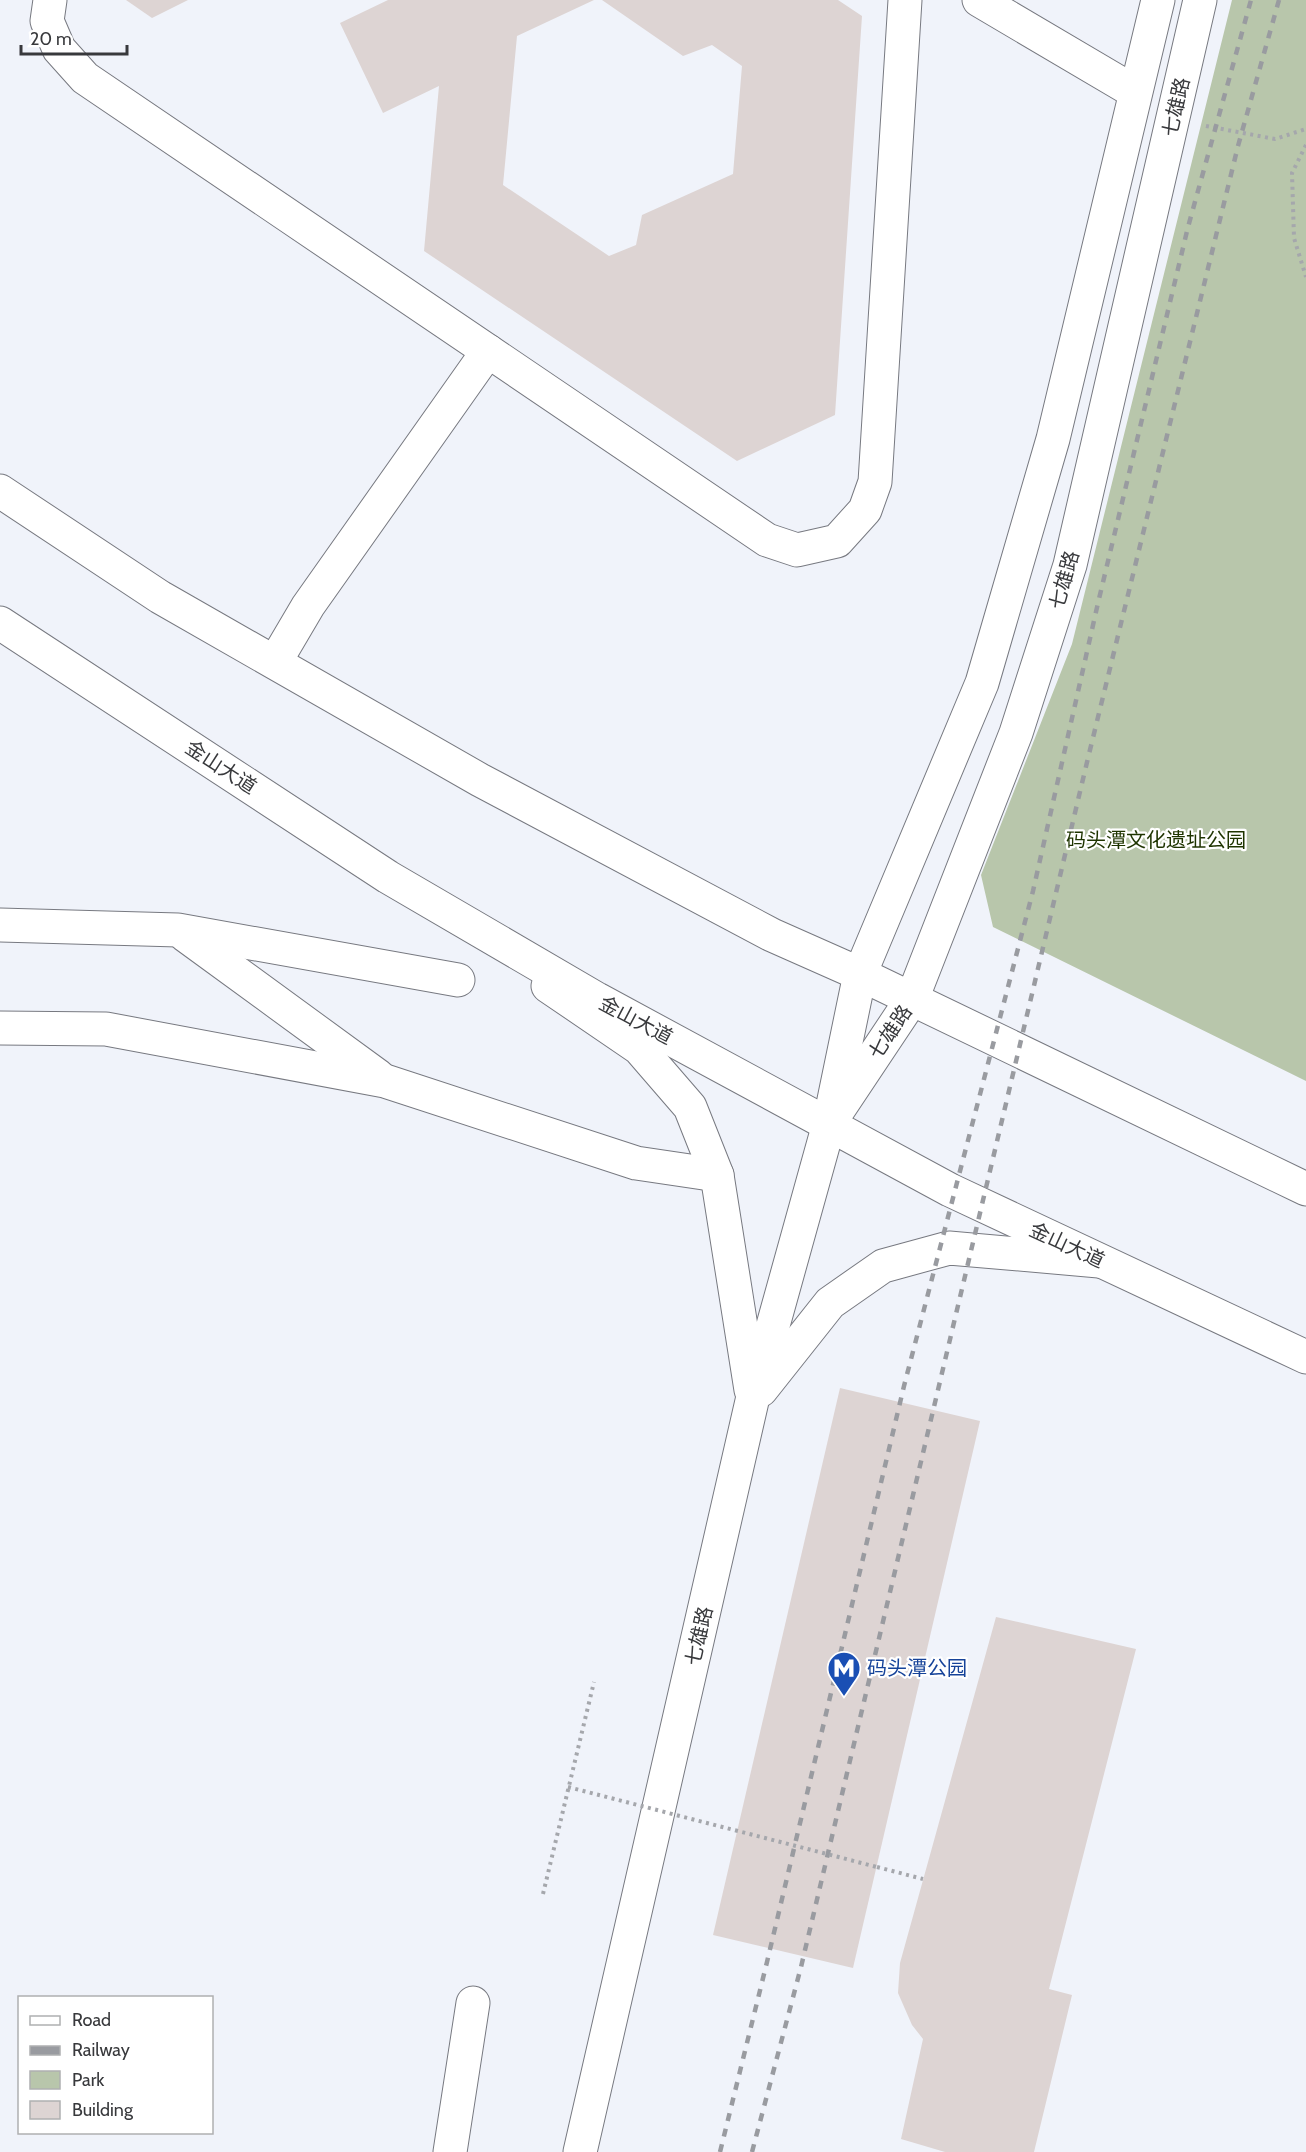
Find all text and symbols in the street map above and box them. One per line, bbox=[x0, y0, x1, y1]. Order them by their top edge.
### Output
scale bar bbox=[21, 18, 128, 56]
text: 20 m bbox=[30, 28, 72, 50]
street label: 七雄路 bbox=[1158, 75, 1194, 139]
street label: 七雄路 bbox=[1044, 548, 1084, 612]
street label: 金山大道 bbox=[181, 735, 261, 799]
park label: 码头潭文化遗址公园 bbox=[1066, 828, 1246, 852]
street label: 金山大道 bbox=[595, 991, 677, 1049]
street label: 七雄路 bbox=[863, 1000, 917, 1064]
street label: 金山大道 bbox=[1026, 1217, 1108, 1273]
street label: 七雄路 bbox=[681, 1604, 717, 1668]
metro station icon: 码头潭公园 bbox=[826, 1650, 862, 1697]
place label: 码头潭公园 bbox=[867, 1656, 967, 1680]
legend bbox=[18, 1996, 213, 2134]
text: Road bbox=[72, 2009, 111, 2031]
text: Railway bbox=[72, 2039, 130, 2061]
text: Park bbox=[72, 2069, 105, 2091]
text: Building bbox=[72, 2099, 134, 2121]

